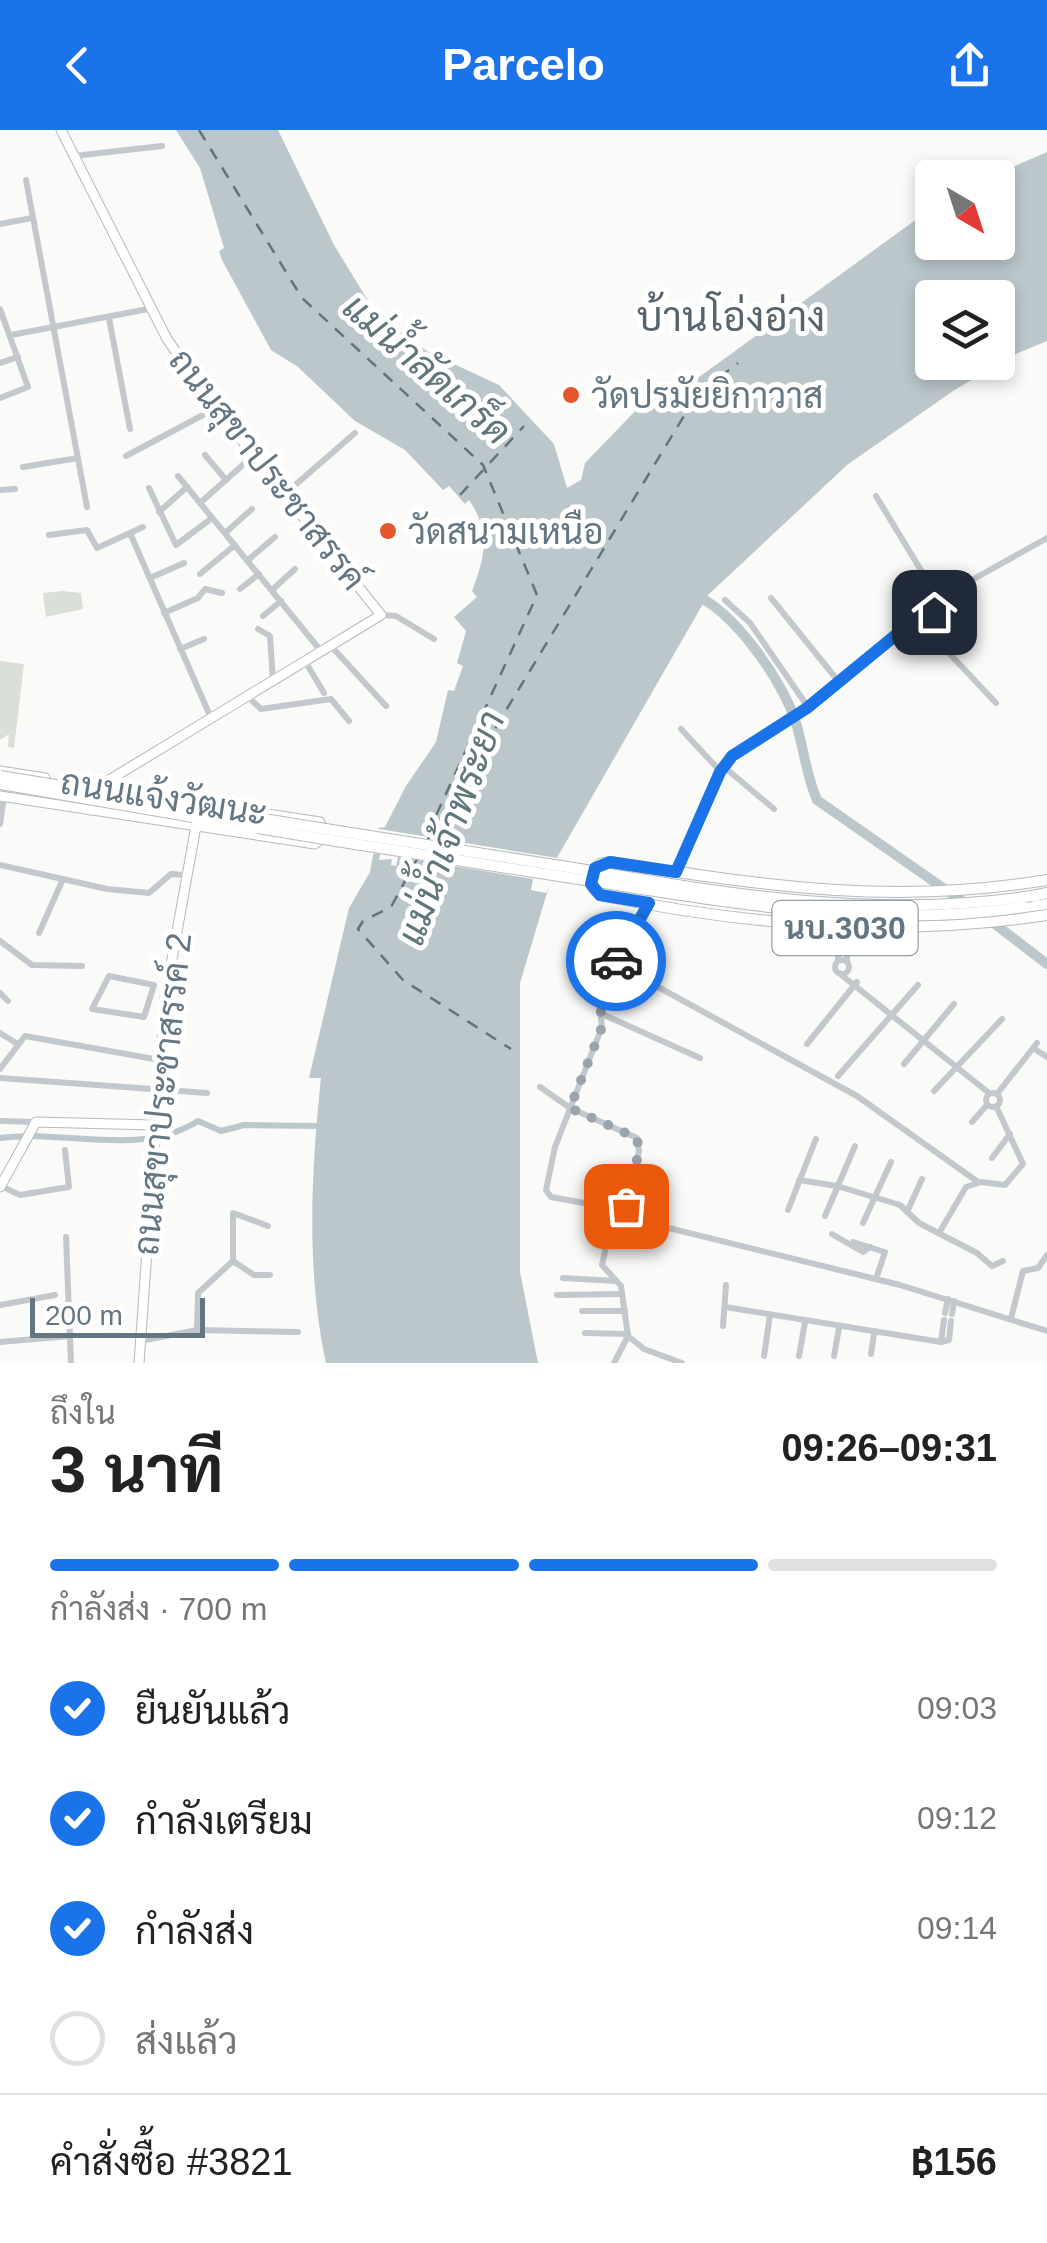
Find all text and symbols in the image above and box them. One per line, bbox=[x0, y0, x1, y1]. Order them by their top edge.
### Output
icon: back bbox=[50, 38, 105, 93]
icon: share bbox=[942, 38, 997, 93]
text: Parcelo bbox=[442, 39, 605, 90]
north arrow bbox=[915, 160, 1015, 260]
map controls bbox=[915, 160, 1015, 380]
water label: แม่น้ำลัดเกร็ด bbox=[335, 277, 526, 453]
button: layers bbox=[915, 280, 1015, 380]
district label: บ้านโอ่งอ่าง bbox=[637, 291, 825, 339]
street label: ถนนสุขาประชาสรรค์ bbox=[158, 339, 377, 600]
place label: วัดปรมัยยิกาวาส bbox=[591, 375, 823, 415]
marker: วัดปรมัยยิกาวาส bbox=[560, 384, 582, 406]
place label: วัดสนามเหนือ bbox=[408, 509, 604, 551]
marker: วัดสนามเหนือ bbox=[377, 520, 399, 542]
pin bbox=[892, 570, 977, 655]
icon: home bbox=[907, 585, 962, 640]
water label: แม่น้ำเจ้าพระยา bbox=[379, 702, 513, 951]
street label: ถนนแจ้งวัฒนะ bbox=[58, 758, 271, 833]
road number: นบ.3030 bbox=[772, 901, 918, 955]
courier bbox=[566, 911, 666, 1011]
street label: ถนนสุขาประชาสรรค์ 2 bbox=[123, 930, 203, 1258]
icon: car bbox=[589, 934, 644, 989]
pin bbox=[584, 1164, 669, 1249]
icon: bag bbox=[599, 1179, 654, 1234]
scale bar bbox=[30, 1293, 205, 1338]
text: 200 m bbox=[45, 1300, 123, 1331]
text: ถึงใน bbox=[50, 1395, 116, 1431]
text: 09:26–09:31 bbox=[781, 1427, 997, 1469]
text: 3 นาที bbox=[50, 1433, 224, 1506]
text: กำลังส่ง · 700 m bbox=[50, 1591, 268, 1627]
icon: check bbox=[50, 1681, 105, 1736]
text: ยืนยันแล้ว bbox=[135, 1690, 290, 1732]
text: 09:03 bbox=[917, 1690, 997, 1726]
icon: check bbox=[50, 1791, 105, 1846]
text: กำลังเตรียม bbox=[135, 1800, 313, 1842]
text: 09:12 bbox=[917, 1800, 997, 1836]
icon: check bbox=[50, 1901, 105, 1956]
text: กำลังส่ง bbox=[135, 1910, 254, 1952]
text: 09:14 bbox=[917, 1910, 997, 1946]
text: ส่งแล้ว bbox=[135, 2020, 238, 2062]
text: คำสั่งซื้อ #3821 bbox=[50, 2141, 293, 2183]
text: ฿156 bbox=[911, 2141, 997, 2183]

